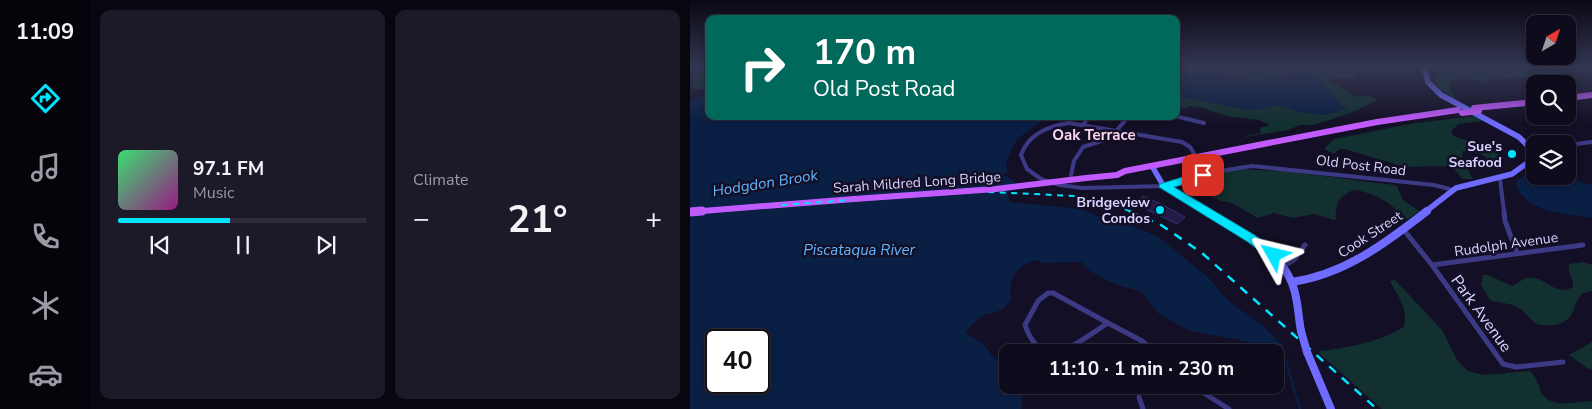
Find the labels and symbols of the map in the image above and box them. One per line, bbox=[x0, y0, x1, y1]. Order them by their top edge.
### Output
north arrow bbox=[1526, 15, 1576, 65]
district label: Oak Terrace bbox=[1052, 125, 1136, 145]
place label: Sue's Seafood bbox=[1448, 137, 1502, 172]
marker: Sue's Seafood bbox=[1506, 148, 1518, 160]
street label: Old Post Road bbox=[1315, 151, 1407, 180]
pin bbox=[1182, 154, 1224, 196]
water label: Hodgdon Brook bbox=[711, 165, 820, 201]
street label: Sarah Mildred Long Bridge bbox=[833, 167, 1002, 198]
place label: Bridgeview Condos bbox=[1077, 193, 1150, 228]
marker: Bridgeview Condos bbox=[1154, 204, 1166, 216]
street label: Cook Street bbox=[1334, 206, 1406, 262]
position arrow bbox=[1247, 228, 1299, 280]
street label: Rudolph Avenue bbox=[1453, 228, 1559, 261]
water label: Piscataqua River bbox=[803, 240, 915, 260]
street label: Park Avenue bbox=[1446, 271, 1517, 357]
speed limit sign: 40 bbox=[705, 329, 770, 394]

